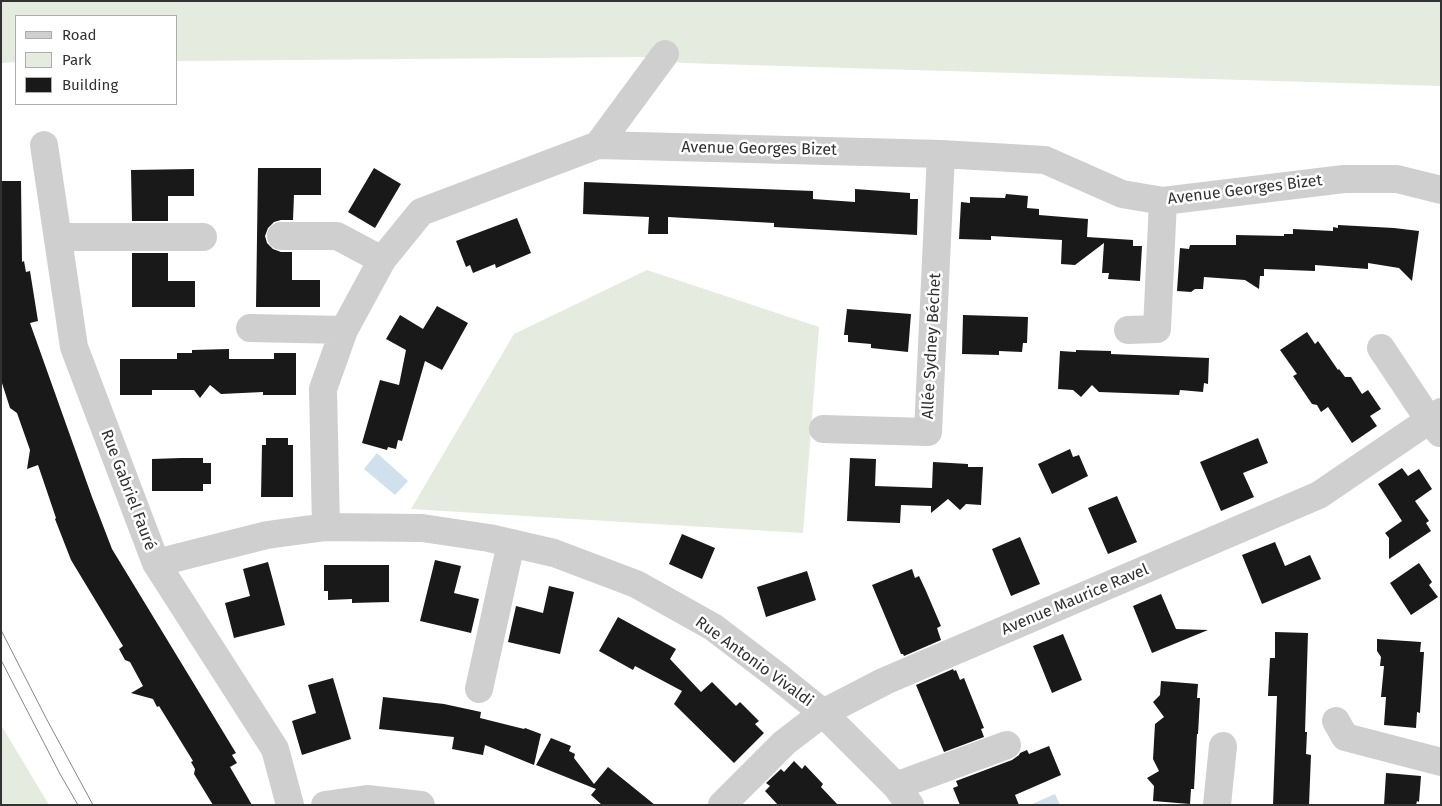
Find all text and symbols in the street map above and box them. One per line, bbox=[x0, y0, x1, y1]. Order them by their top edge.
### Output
legend bbox=[15, 15, 178, 105]
text: Road bbox=[62, 26, 97, 44]
text: Park bbox=[62, 51, 92, 69]
text: Building bbox=[62, 76, 118, 94]
street label: Avenue Georges Bizet bbox=[681, 138, 837, 160]
street label: Avenue Georges Bizet bbox=[1167, 171, 1323, 209]
street label: Allée Sydney Béchet bbox=[919, 273, 945, 419]
street label: Rue Gabriel Fauré bbox=[96, 427, 160, 553]
street label: Avenue Maurice Ravel bbox=[999, 560, 1151, 640]
street label: Rue Antonio Vivaldi bbox=[691, 613, 817, 711]

